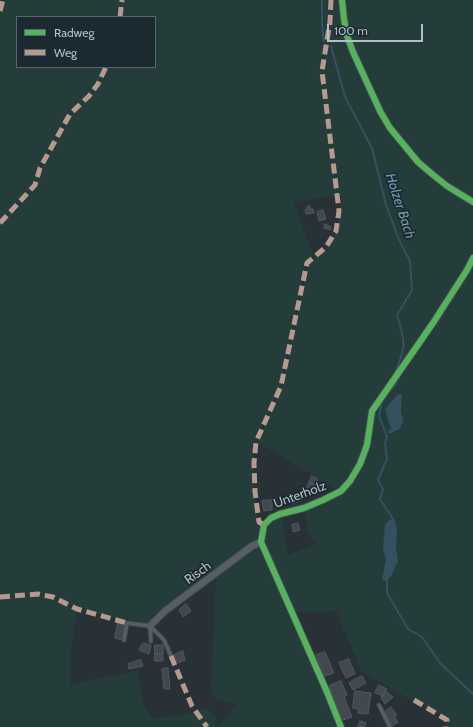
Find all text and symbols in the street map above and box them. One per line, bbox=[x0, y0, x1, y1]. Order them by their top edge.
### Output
legend bbox=[16, 16, 156, 68]
scale bar bbox=[329, 16, 425, 42]
text: 100 m bbox=[334, 23, 368, 38]
text: Radweg bbox=[54, 25, 94, 40]
text: Weg bbox=[54, 45, 77, 60]
water label: Holzer Bach bbox=[382, 171, 418, 241]
street label: Unterholz bbox=[272, 478, 328, 512]
street label: Risch bbox=[182, 558, 214, 588]

